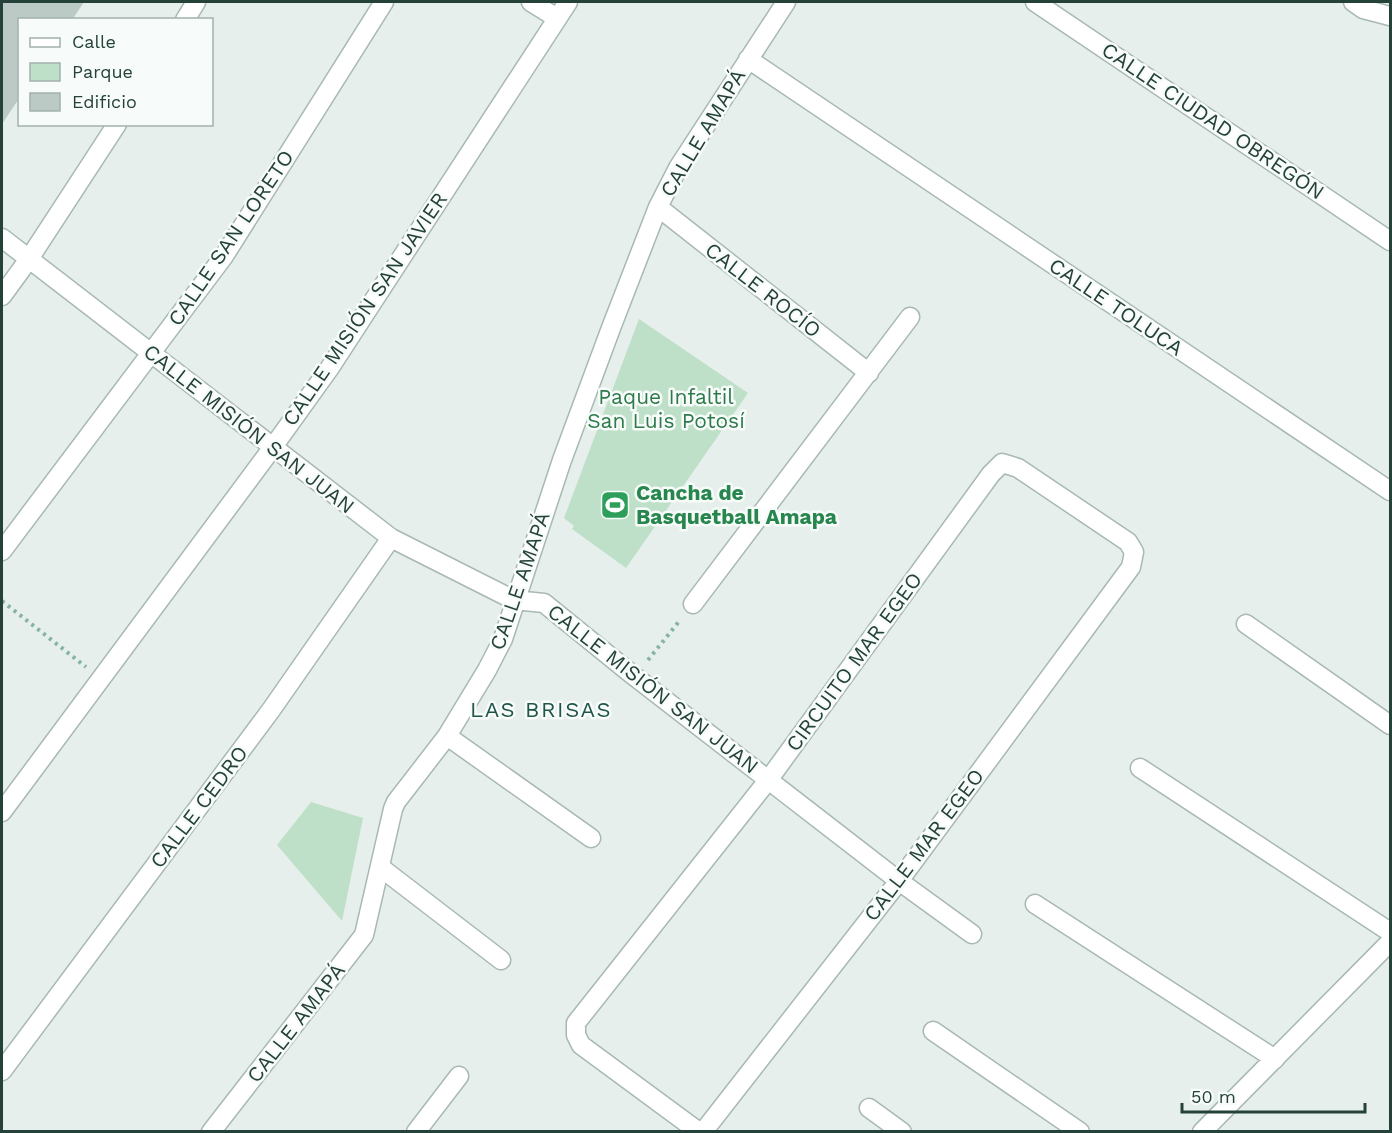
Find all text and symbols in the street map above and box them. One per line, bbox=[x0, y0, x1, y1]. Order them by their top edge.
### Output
legend bbox=[18, 18, 213, 126]
text: Calle bbox=[72, 31, 116, 52]
street label: CALLE CIUDAD OBREGÓN bbox=[1097, 37, 1329, 205]
text: Parque bbox=[72, 61, 133, 82]
street label: CALLE AMAPÁ bbox=[655, 64, 751, 201]
text: Edificio bbox=[72, 91, 137, 112]
street label: CALLE SAN LORETO bbox=[162, 145, 299, 330]
street label: CALLE MISIÓN SAN JAVIER bbox=[277, 187, 452, 430]
street label: CALLE ROCÍO bbox=[701, 237, 826, 342]
street label: CALLE TOLUCA bbox=[1044, 252, 1188, 361]
street label: CALLE MISIÓN SAN JUAN bbox=[139, 338, 360, 519]
park label: Paque Infaltil San Luis Potosí bbox=[587, 384, 745, 433]
place label: Cancha de Basquetball Amapa bbox=[636, 480, 838, 529]
sports icon: Cancha de Basquetball Amapa bbox=[599, 489, 631, 521]
street label: CALLE AMAPÁ bbox=[484, 508, 555, 653]
street label: CIRCUITO MAR EGEO bbox=[780, 567, 927, 756]
street label: CALLE MISIÓN SAN JUAN bbox=[543, 598, 764, 779]
district label: LAS BRISAS bbox=[470, 697, 612, 722]
street label: CALLE CEDRO bbox=[145, 741, 253, 873]
street label: CALLE MAR EGEO bbox=[858, 764, 989, 926]
street label: CALLE AMAPÁ bbox=[241, 958, 350, 1087]
scale bar bbox=[1182, 1076, 1365, 1114]
text: 50 m bbox=[1191, 1086, 1236, 1107]

